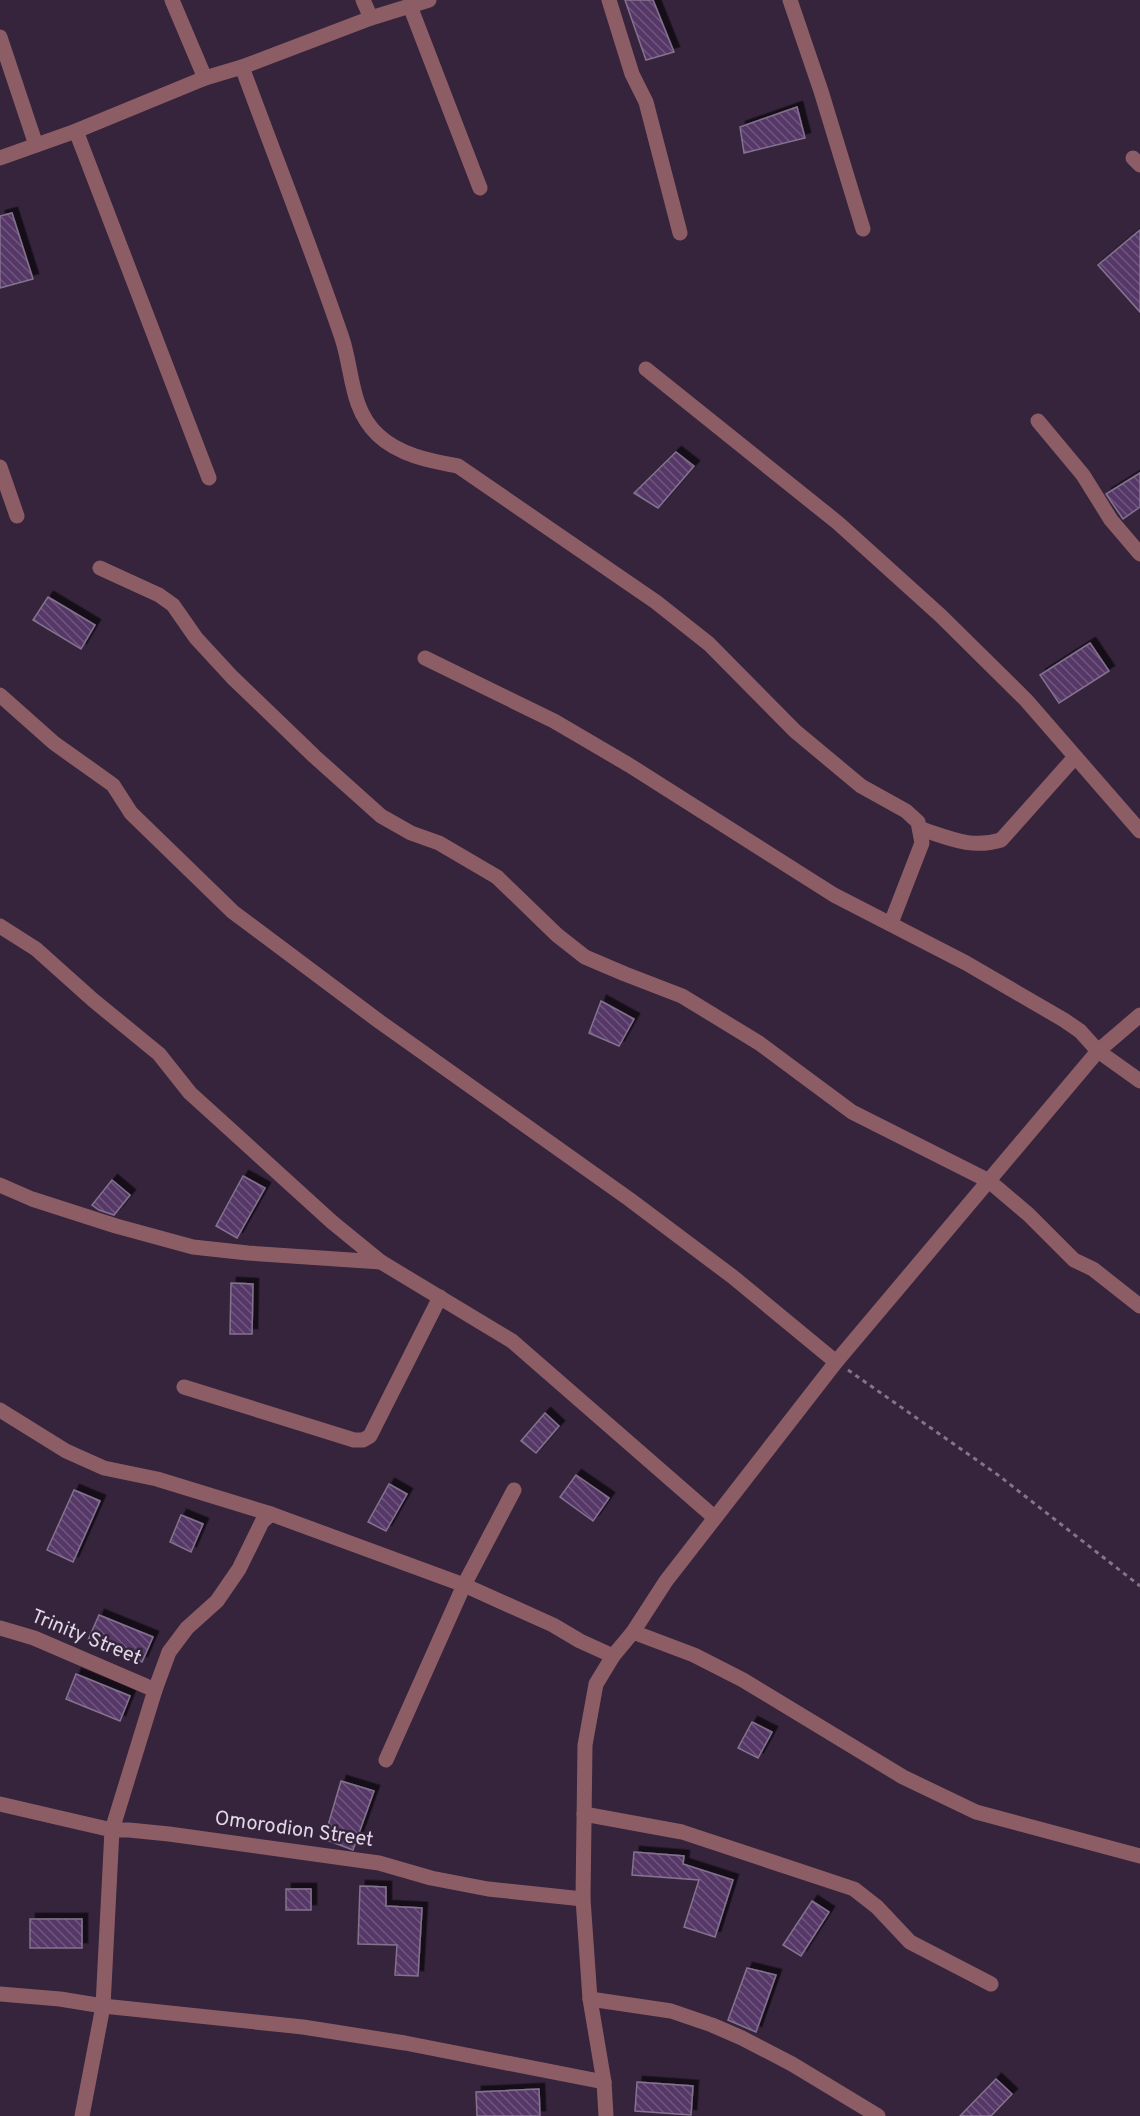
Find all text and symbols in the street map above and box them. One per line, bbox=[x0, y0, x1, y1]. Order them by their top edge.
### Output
street label: Trinity Street bbox=[27, 1604, 145, 1672]
street label: Omorodion Street bbox=[213, 1806, 375, 1854]

